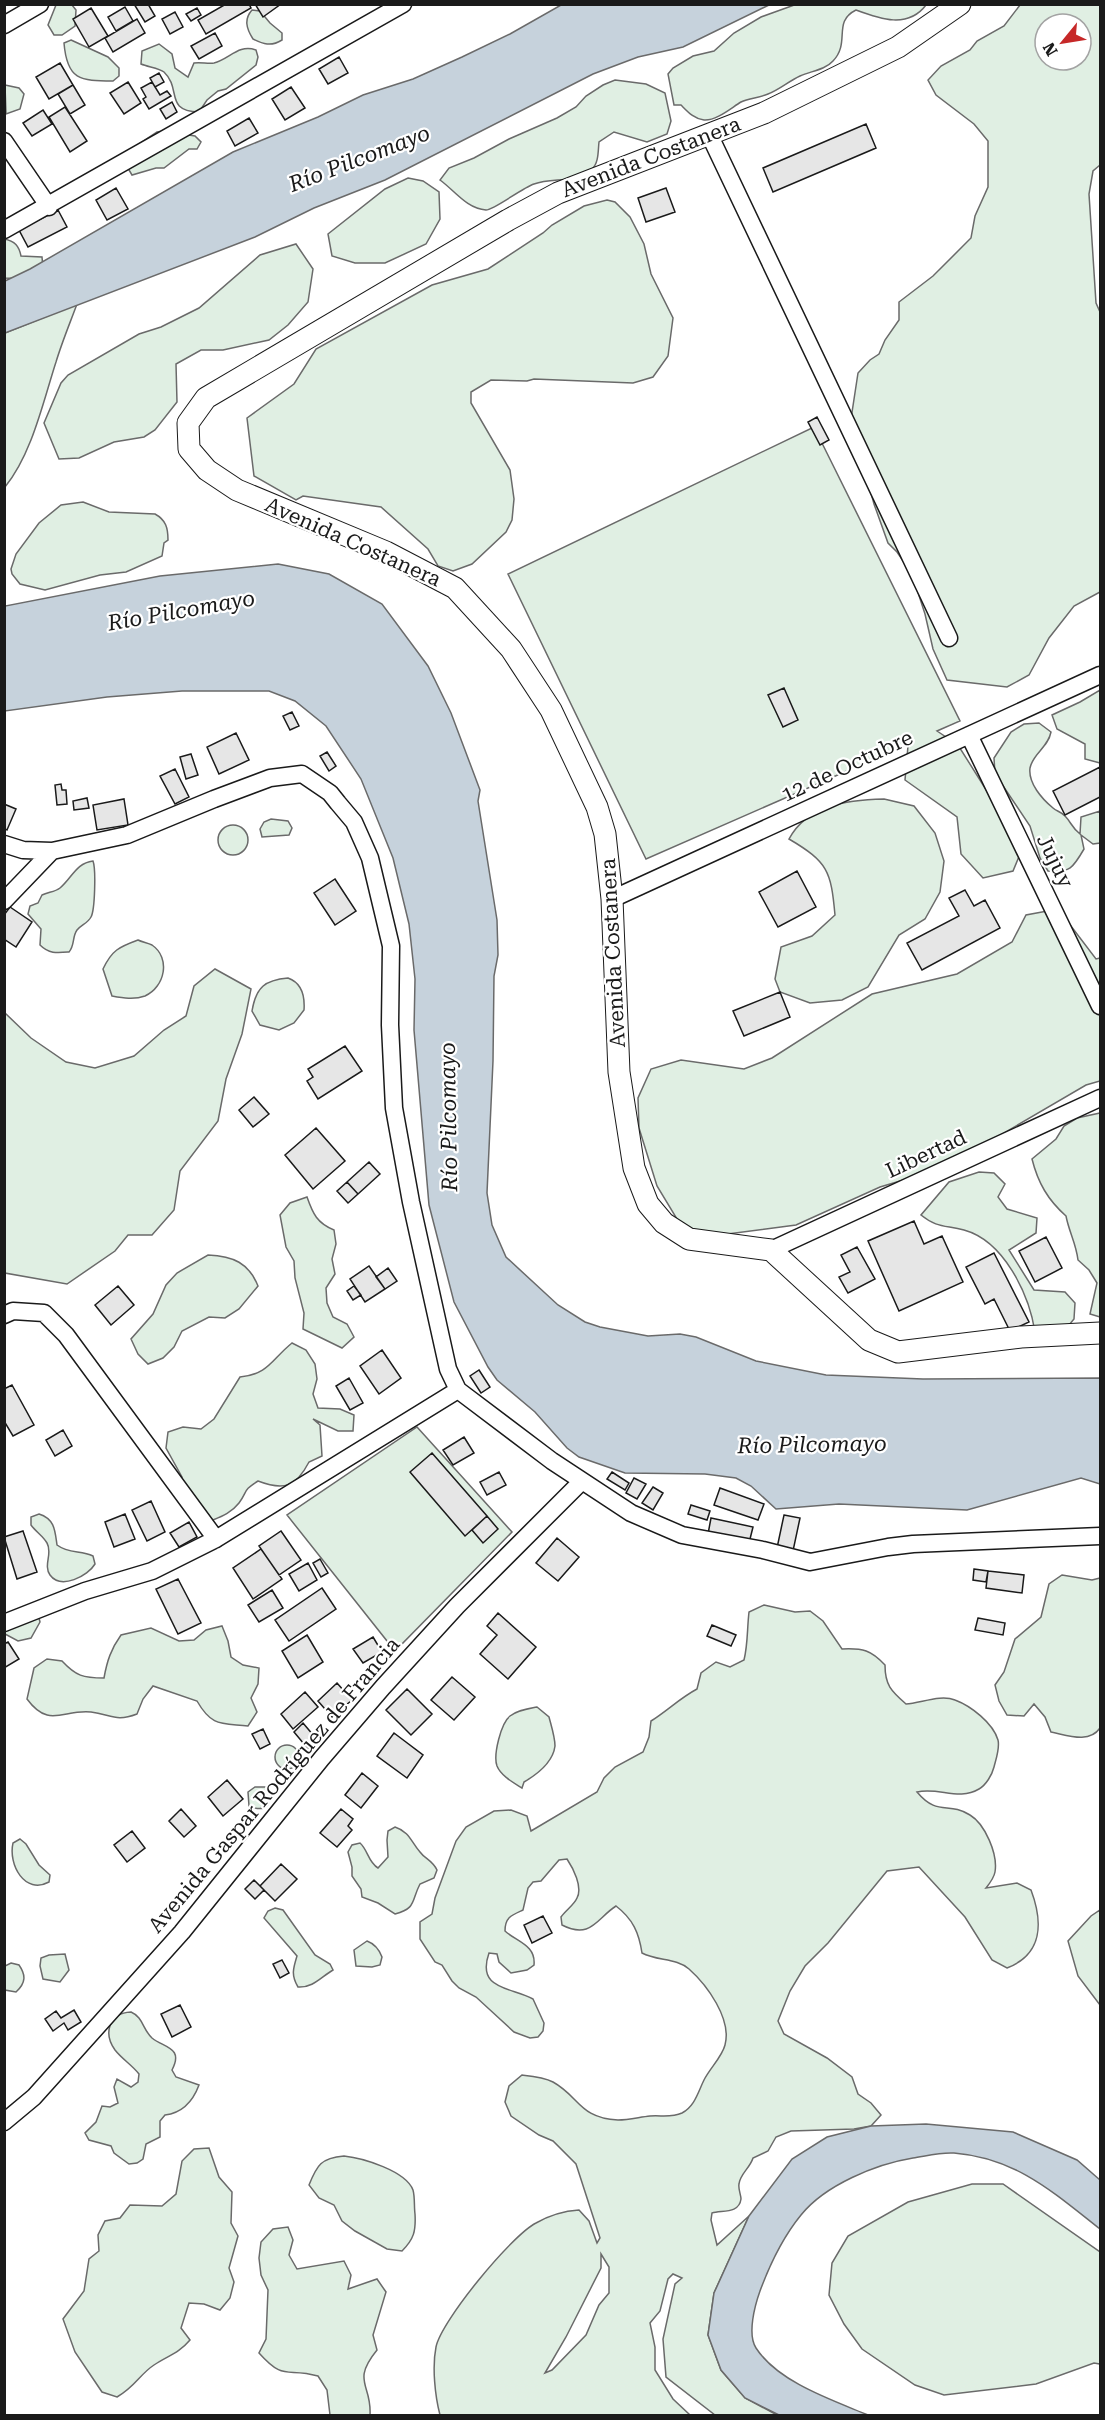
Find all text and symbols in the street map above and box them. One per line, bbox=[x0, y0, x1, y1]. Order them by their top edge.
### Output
north arrow bbox=[1033, 12, 1093, 72]
text: N bbox=[1039, 39, 1062, 59]
street label: Avenida Costanera bbox=[558, 112, 744, 202]
water label: Río Pilcomayo bbox=[284, 120, 433, 197]
street label: Avenida Costanera bbox=[261, 492, 445, 592]
water label: Río Pilcomayo bbox=[104, 585, 257, 636]
street label: 12 de Octubre bbox=[778, 725, 916, 807]
street label: Jujuy bbox=[1032, 830, 1078, 892]
street label: Avenida Costanera bbox=[596, 857, 630, 1048]
water label: Río Pilcomayo bbox=[435, 1042, 462, 1193]
street label: Libertad bbox=[882, 1125, 971, 1183]
water label: Río Pilcomayo bbox=[736, 1431, 887, 1458]
street label: Avenida Gaspar Rodríguez de Francia bbox=[143, 1632, 405, 1937]

